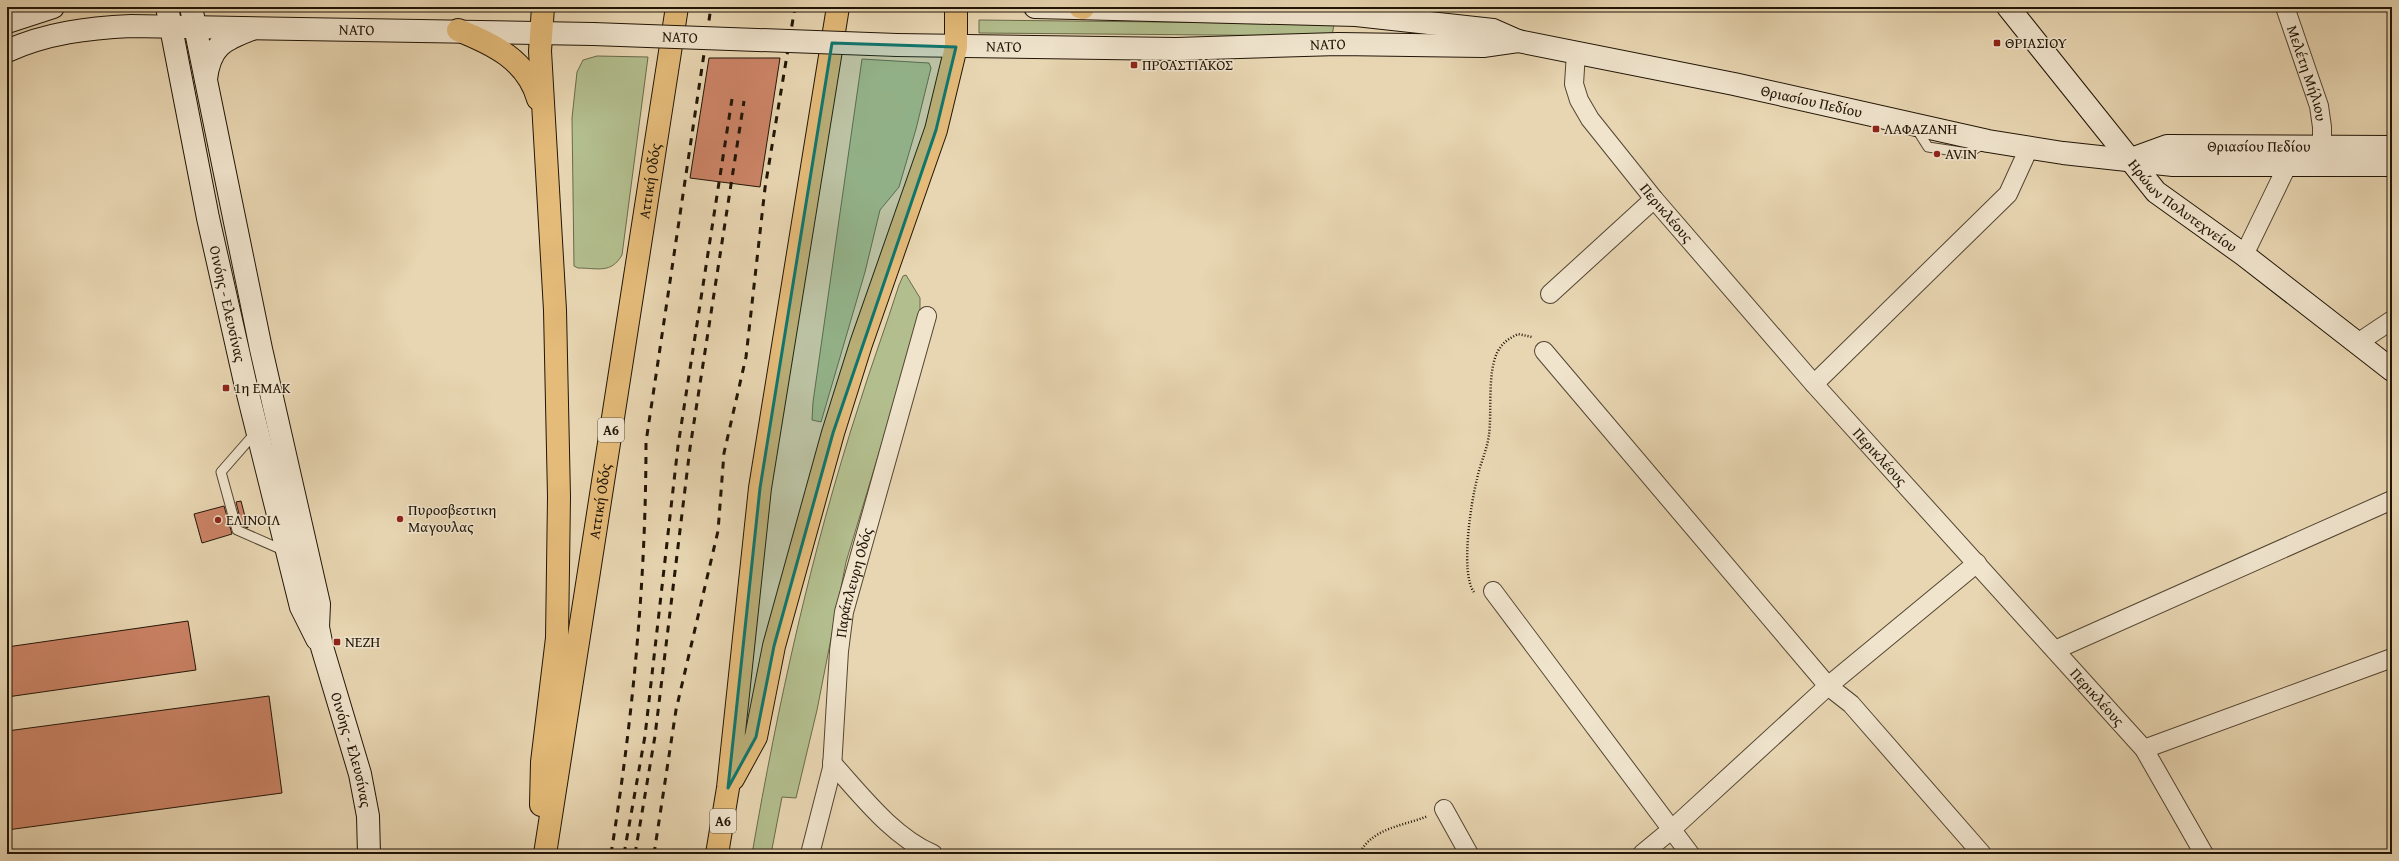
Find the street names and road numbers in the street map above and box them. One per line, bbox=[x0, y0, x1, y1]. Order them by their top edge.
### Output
street label: ΝΑΤΟ bbox=[339, 19, 375, 40]
street label: Μελέτη Μήλιου bbox=[2282, 22, 2332, 123]
street label: ΝΑΤΟ bbox=[662, 26, 698, 48]
street label: ΝΑΤΟ bbox=[1310, 33, 1346, 55]
street label: ΝΑΤΟ bbox=[986, 35, 1022, 57]
street label: Θριασίου Πεδίου bbox=[1759, 79, 1865, 123]
street label: Θριασίου Πεδίου bbox=[2207, 135, 2311, 157]
street label: Αττική Οδός bbox=[633, 141, 666, 220]
street label: Ηρώων Πολυτεχνείου bbox=[2124, 154, 2242, 257]
street label: Περικλέους bbox=[1635, 179, 1699, 247]
street label: Οινόης - Ελευσίνας bbox=[205, 244, 251, 365]
road number: Α6 bbox=[598, 418, 624, 442]
street label: Περικλέους bbox=[1848, 423, 1913, 491]
street label: Αττική Οδός bbox=[583, 461, 616, 540]
street label: Παράπλευρη Οδός bbox=[830, 524, 877, 639]
street label: Περικλέους bbox=[2066, 663, 2130, 731]
street label: Οινόης - Ελευσίνας bbox=[326, 689, 377, 810]
road number: Α6 bbox=[710, 809, 736, 833]

